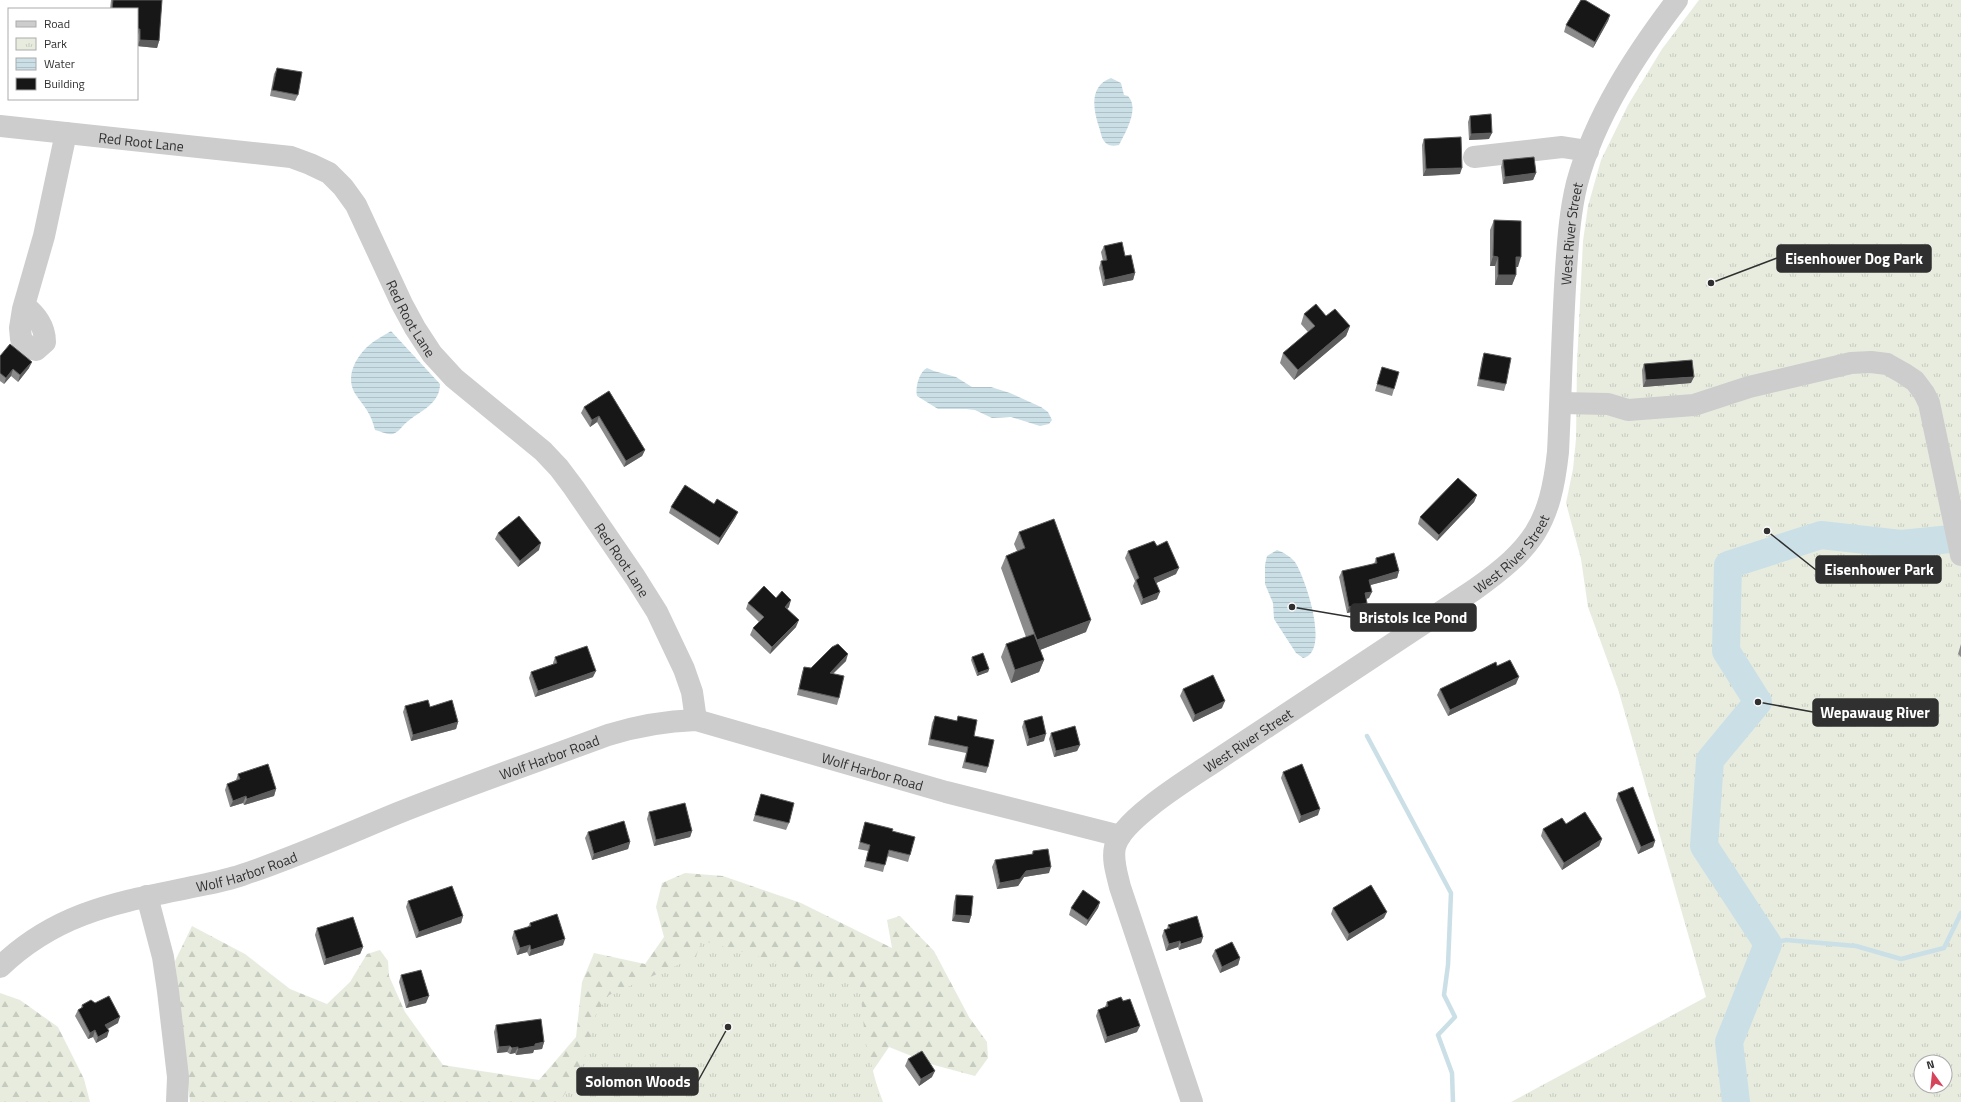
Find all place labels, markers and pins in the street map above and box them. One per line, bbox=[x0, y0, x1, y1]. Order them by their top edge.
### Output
callout: Eisenhower Dog Park bbox=[1777, 245, 1931, 272]
callout: Eisenhower Park bbox=[1816, 556, 1941, 583]
callout: Bristols Ice Pond bbox=[1351, 604, 1476, 631]
callout: Wepawaug River bbox=[1813, 699, 1938, 726]
callout: Solomon Woods bbox=[577, 1068, 698, 1095]

